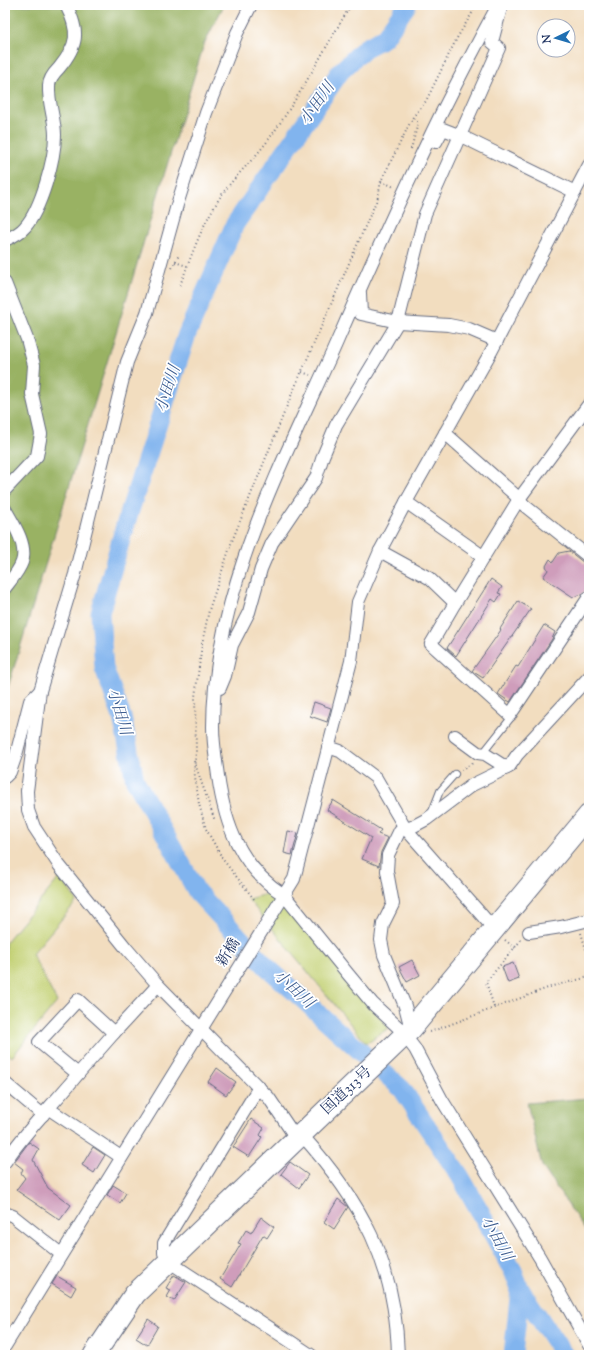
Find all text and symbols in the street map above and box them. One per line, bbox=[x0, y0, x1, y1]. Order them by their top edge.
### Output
north arrow bbox=[536, 18, 576, 58]
text: N bbox=[539, 33, 555, 45]
water label: 小田川 bbox=[295, 76, 342, 130]
water label: 小田川 bbox=[151, 361, 188, 415]
water label: 小田川 bbox=[100, 686, 137, 740]
street label: 新橋 bbox=[212, 935, 246, 971]
water label: 小田川 bbox=[267, 965, 320, 1016]
street label: 国道313号 bbox=[317, 1062, 377, 1120]
water label: 小田川 bbox=[474, 1212, 519, 1267]

